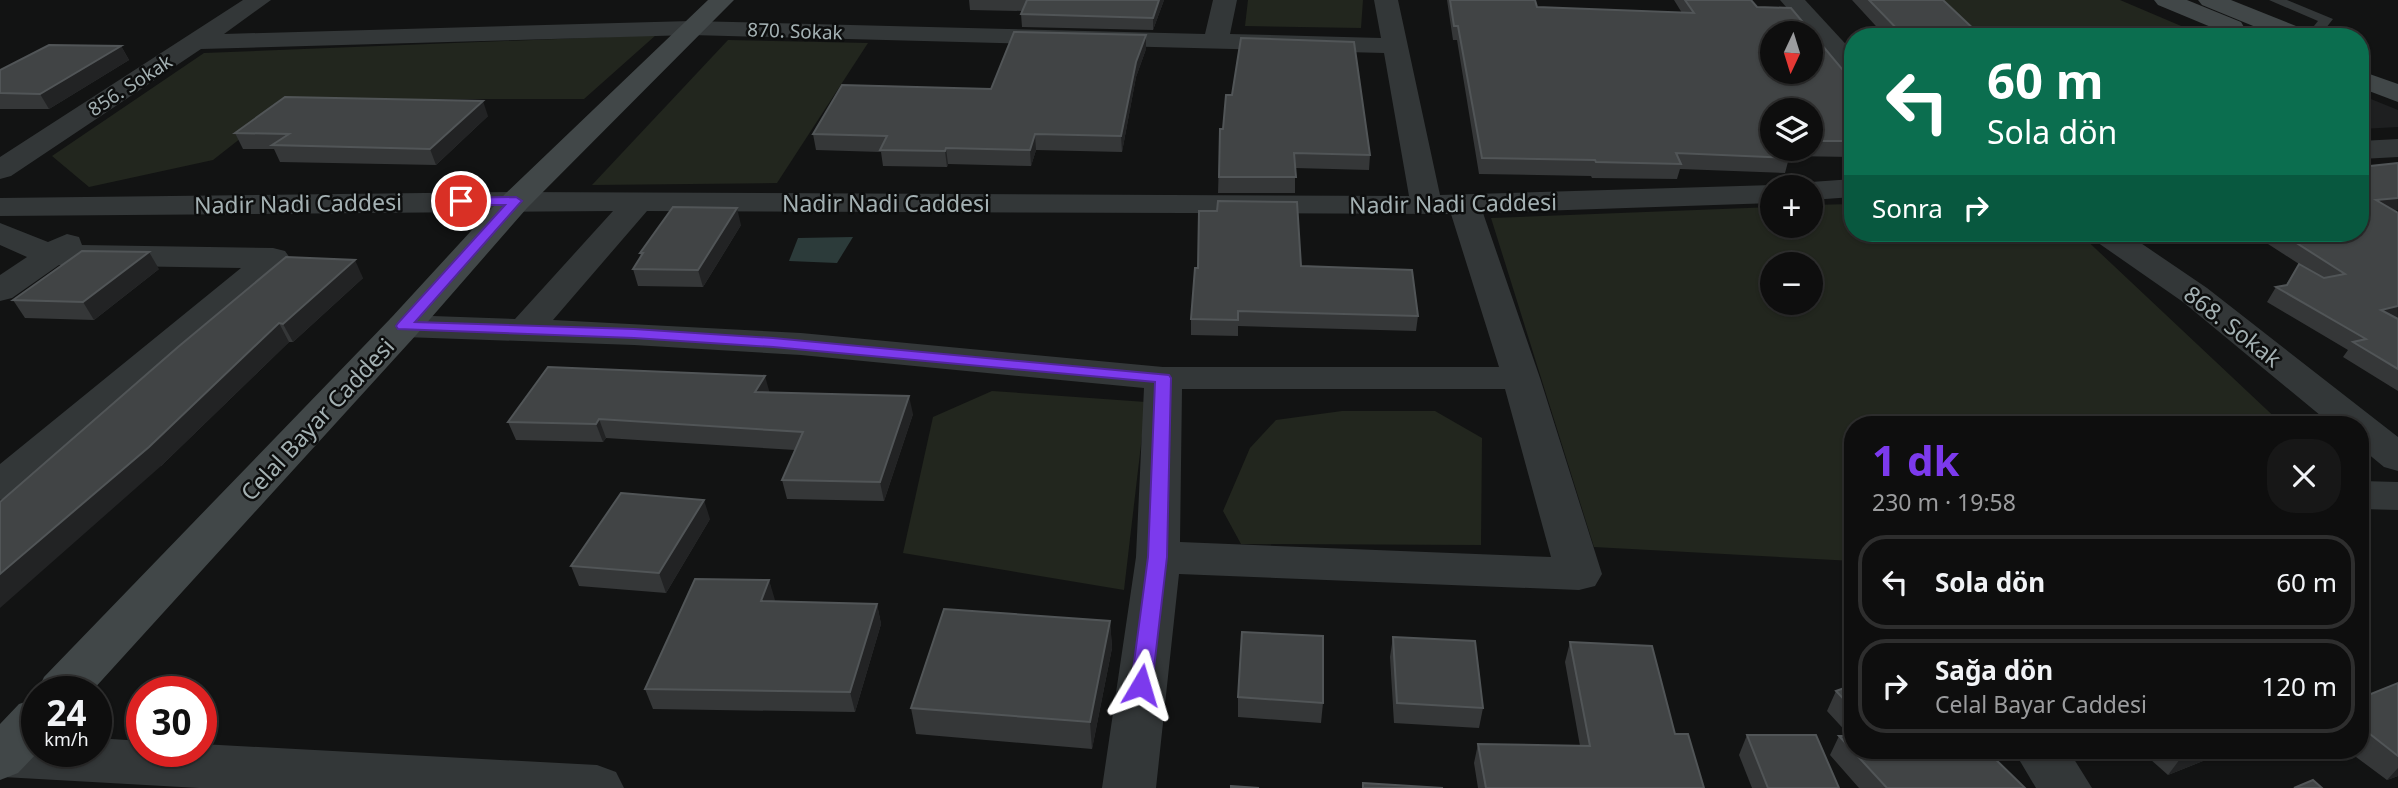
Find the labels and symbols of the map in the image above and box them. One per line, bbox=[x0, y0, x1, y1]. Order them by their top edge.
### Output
street label: 870. Sokak bbox=[747, 16, 843, 46]
north arrow bbox=[1760, 21, 1824, 84]
street label: 856. Sokak bbox=[83, 48, 177, 122]
pin bbox=[431, 171, 491, 231]
street label: Nadir Nadi Caddesi bbox=[194, 185, 402, 221]
street label: Nadir Nadi Caddesi bbox=[1349, 185, 1557, 221]
street label: Nadir Nadi Caddesi bbox=[782, 187, 990, 219]
street label: 868. Sokak bbox=[2178, 278, 2289, 375]
street label: Celal Bayar Caddesi bbox=[233, 331, 401, 507]
position arrow bbox=[1104, 648, 1178, 722]
speed limit sign: 30 bbox=[126, 676, 217, 767]

